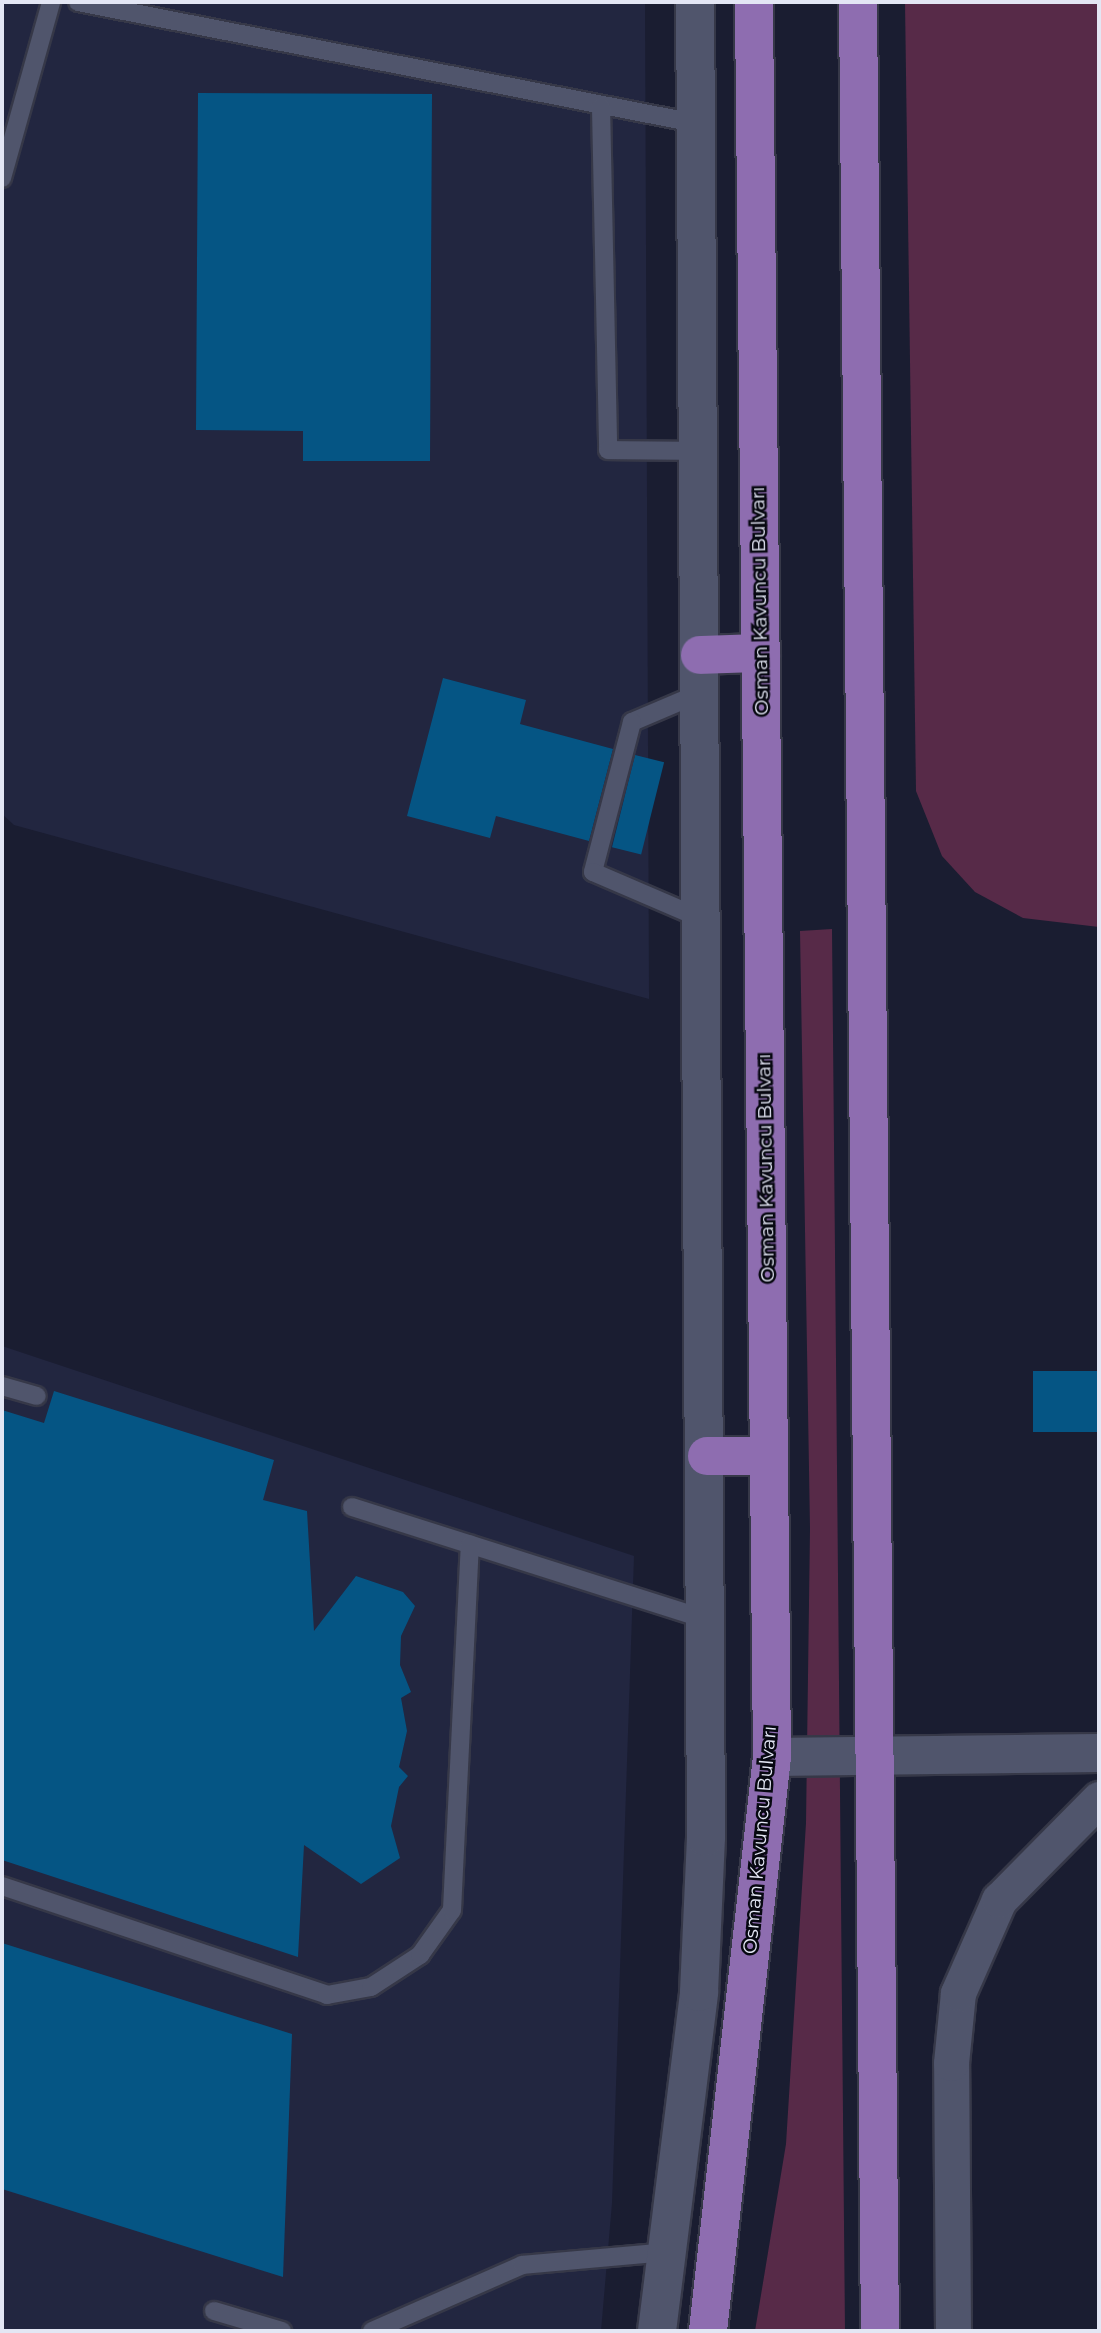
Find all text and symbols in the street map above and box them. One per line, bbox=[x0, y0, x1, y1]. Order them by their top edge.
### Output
street label: Osman Kavuncu Bulvarı bbox=[747, 486, 773, 716]
street label: Osman Kavuncu Bulvarı bbox=[753, 1053, 779, 1283]
street label: Osman Kavuncu Bulvarı bbox=[739, 1725, 781, 1955]

